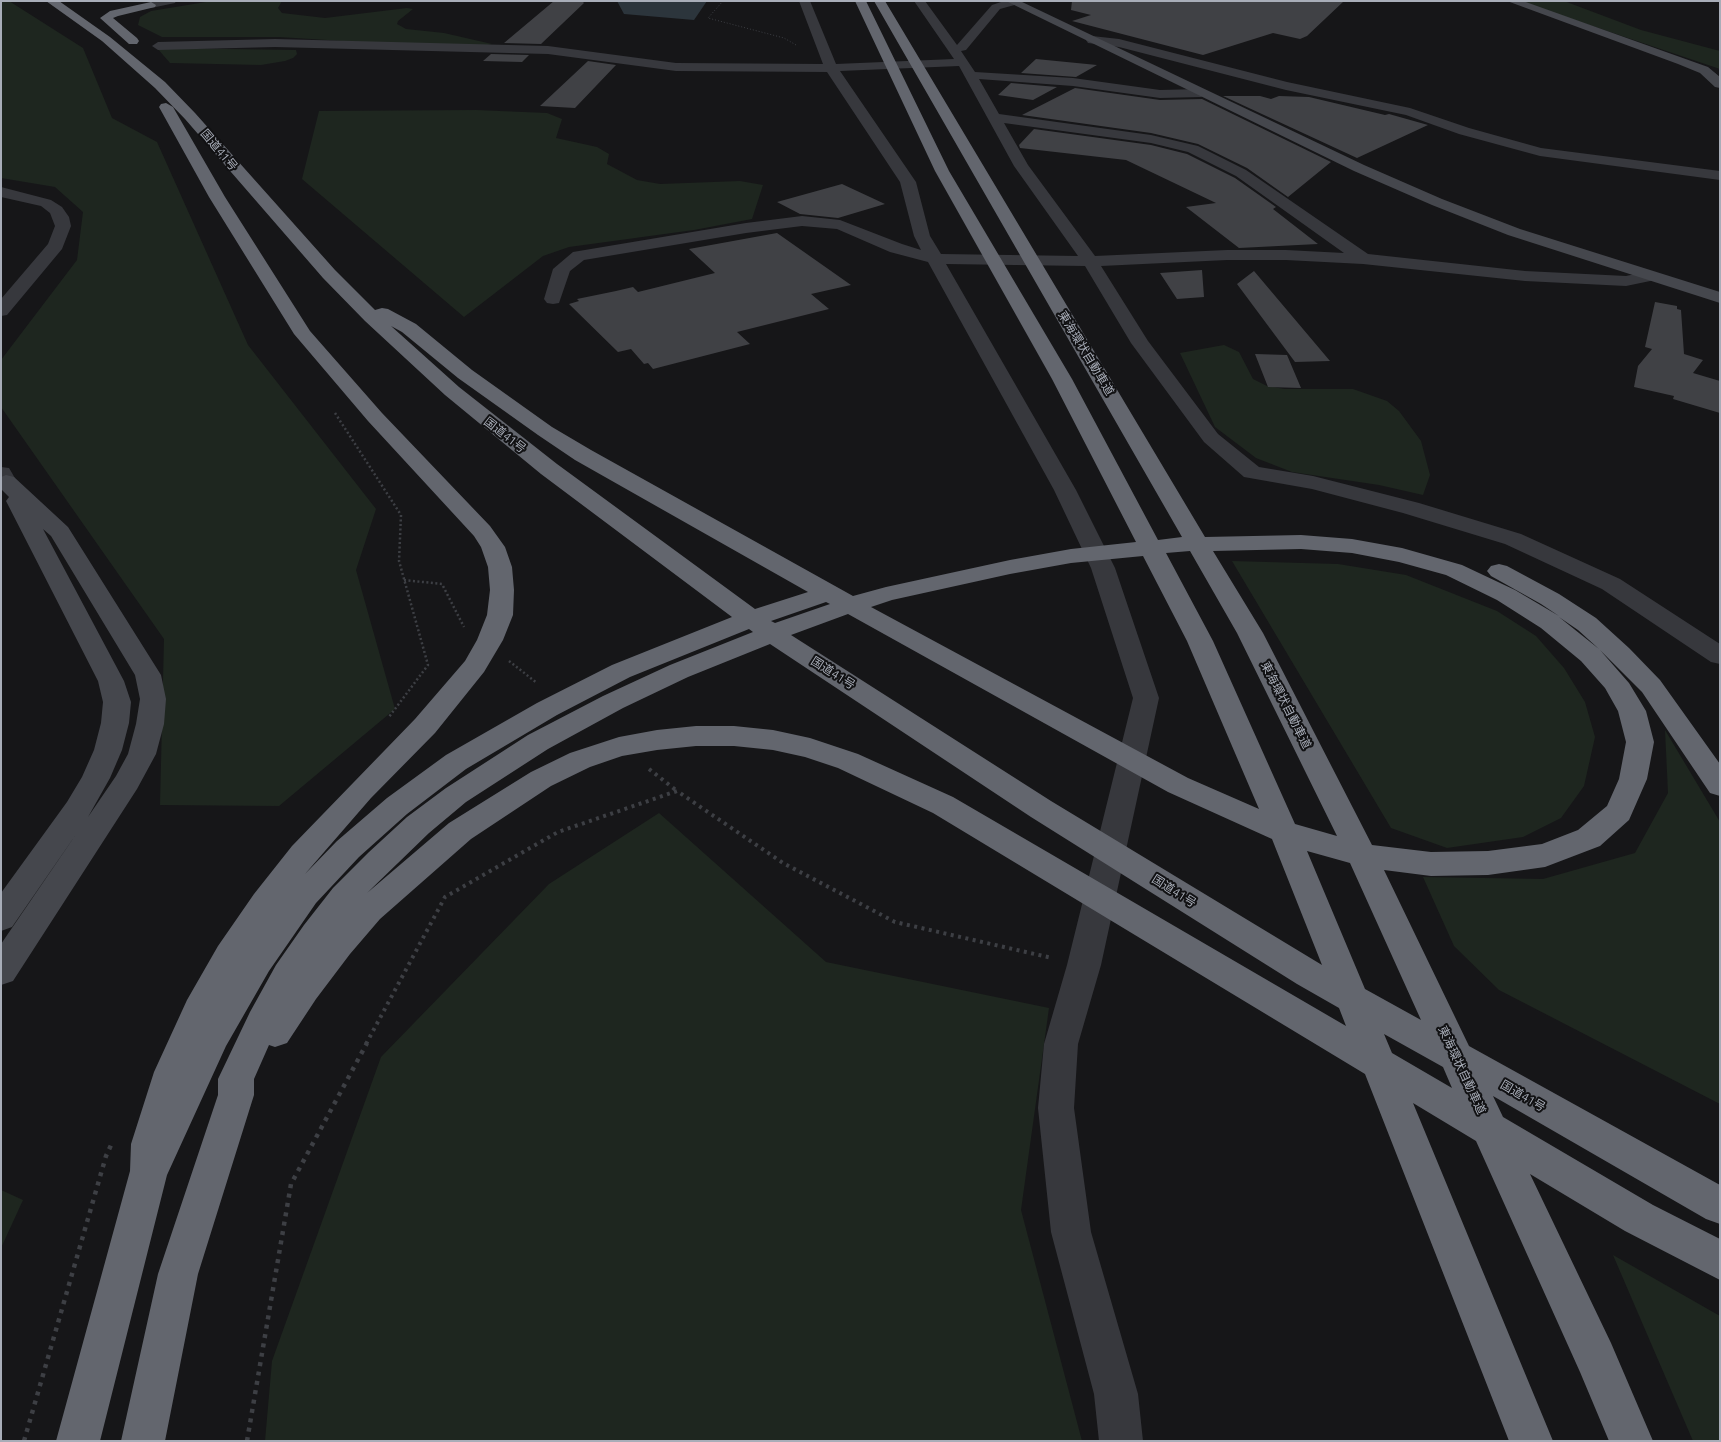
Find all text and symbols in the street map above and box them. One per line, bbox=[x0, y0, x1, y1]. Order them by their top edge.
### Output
street label: 国道41号 bbox=[198, 126, 240, 174]
street label: 東海環状自動車道 bbox=[1055, 308, 1117, 398]
street label: 国道41号 bbox=[481, 414, 529, 456]
street label: 国道41号 bbox=[808, 654, 858, 692]
street label: 東海環状自動車道 bbox=[1258, 659, 1314, 751]
street label: 国道41号 bbox=[1149, 872, 1199, 910]
street label: 東海環状自動車道 bbox=[1435, 1023, 1489, 1117]
street label: 国道41号 bbox=[1498, 1077, 1548, 1115]

